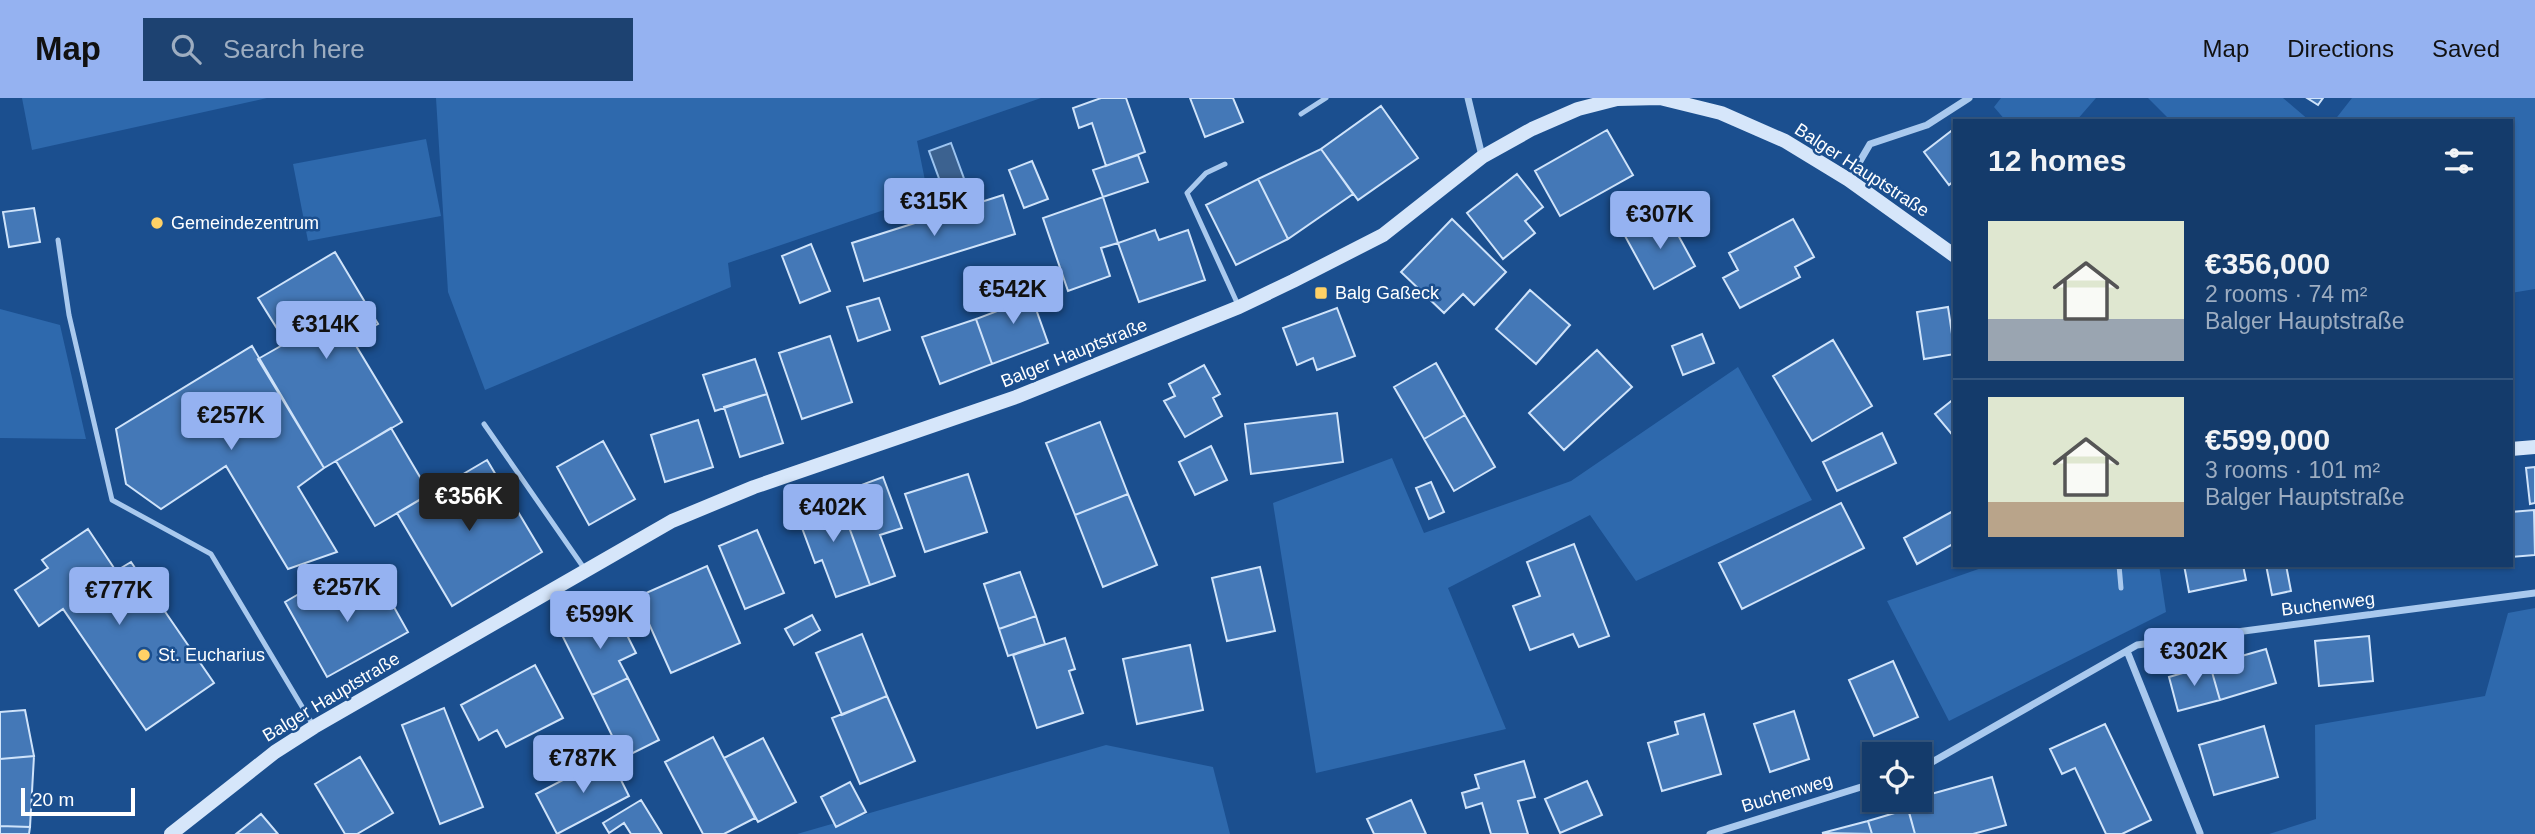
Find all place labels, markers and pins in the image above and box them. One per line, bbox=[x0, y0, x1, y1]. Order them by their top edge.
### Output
pin: €315K bbox=[885, 178, 983, 238]
pin: €307K bbox=[1611, 192, 1709, 251]
place label: Gemeindezentrum bbox=[171, 213, 319, 233]
marker: Gemeindezentrum bbox=[149, 215, 165, 231]
pin: €542K bbox=[964, 266, 1062, 326]
place label: Balg Gaßeck bbox=[1335, 283, 1440, 303]
marker: Balg Gaßeck bbox=[1313, 285, 1329, 301]
pin: €314K bbox=[277, 302, 375, 361]
pin: €257K bbox=[182, 392, 280, 452]
pin: €356K bbox=[420, 474, 518, 533]
pin: €402K bbox=[784, 484, 882, 544]
pin: €257K bbox=[298, 564, 396, 624]
pin: €777K bbox=[70, 568, 168, 627]
pin: €599K bbox=[551, 592, 649, 651]
pin: €302K bbox=[2145, 628, 2243, 688]
place label: St. Eucharius bbox=[158, 645, 265, 665]
marker: St. Eucharius bbox=[136, 647, 152, 663]
pin: €787K bbox=[534, 736, 632, 795]

